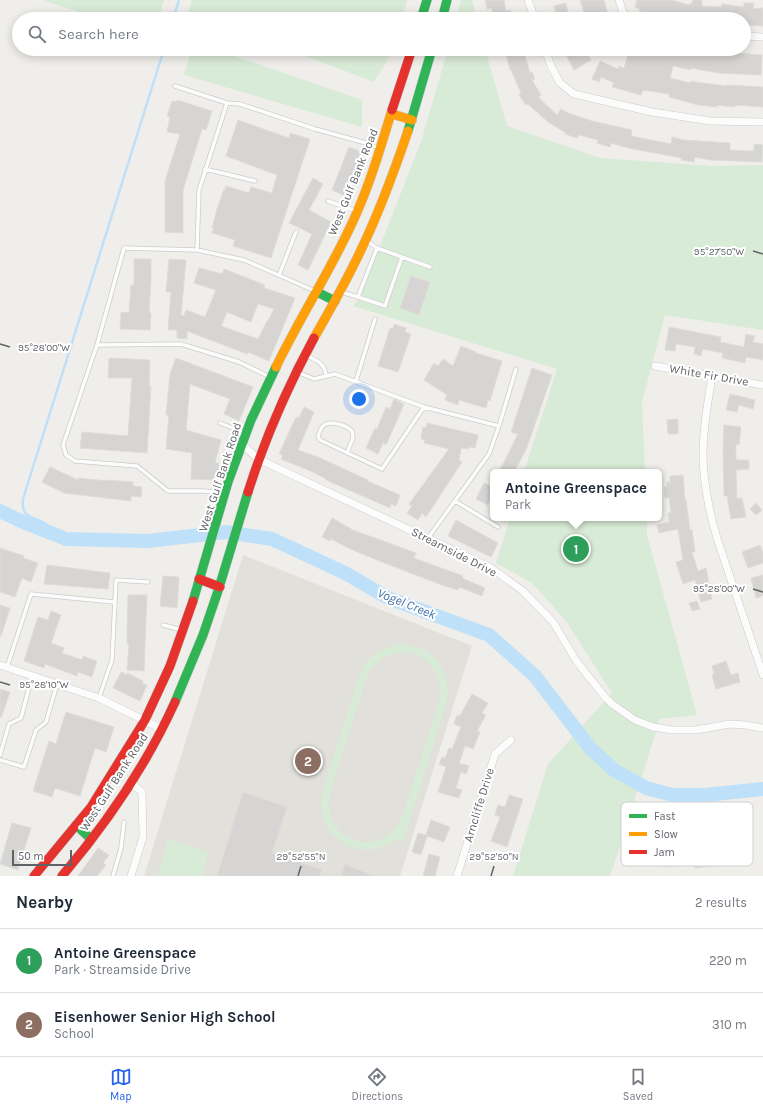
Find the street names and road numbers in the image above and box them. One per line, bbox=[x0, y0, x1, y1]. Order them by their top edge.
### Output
street label: West Gulf Bank Road bbox=[325, 127, 381, 237]
street label: White Fir Drive bbox=[668, 361, 750, 389]
street label: West Gulf Bank Road bbox=[196, 421, 244, 533]
street label: Streamside Drive bbox=[409, 524, 499, 580]
street label: West Gulf Bank Road bbox=[77, 730, 151, 834]
street label: Arncliffe Drive bbox=[461, 766, 497, 844]

